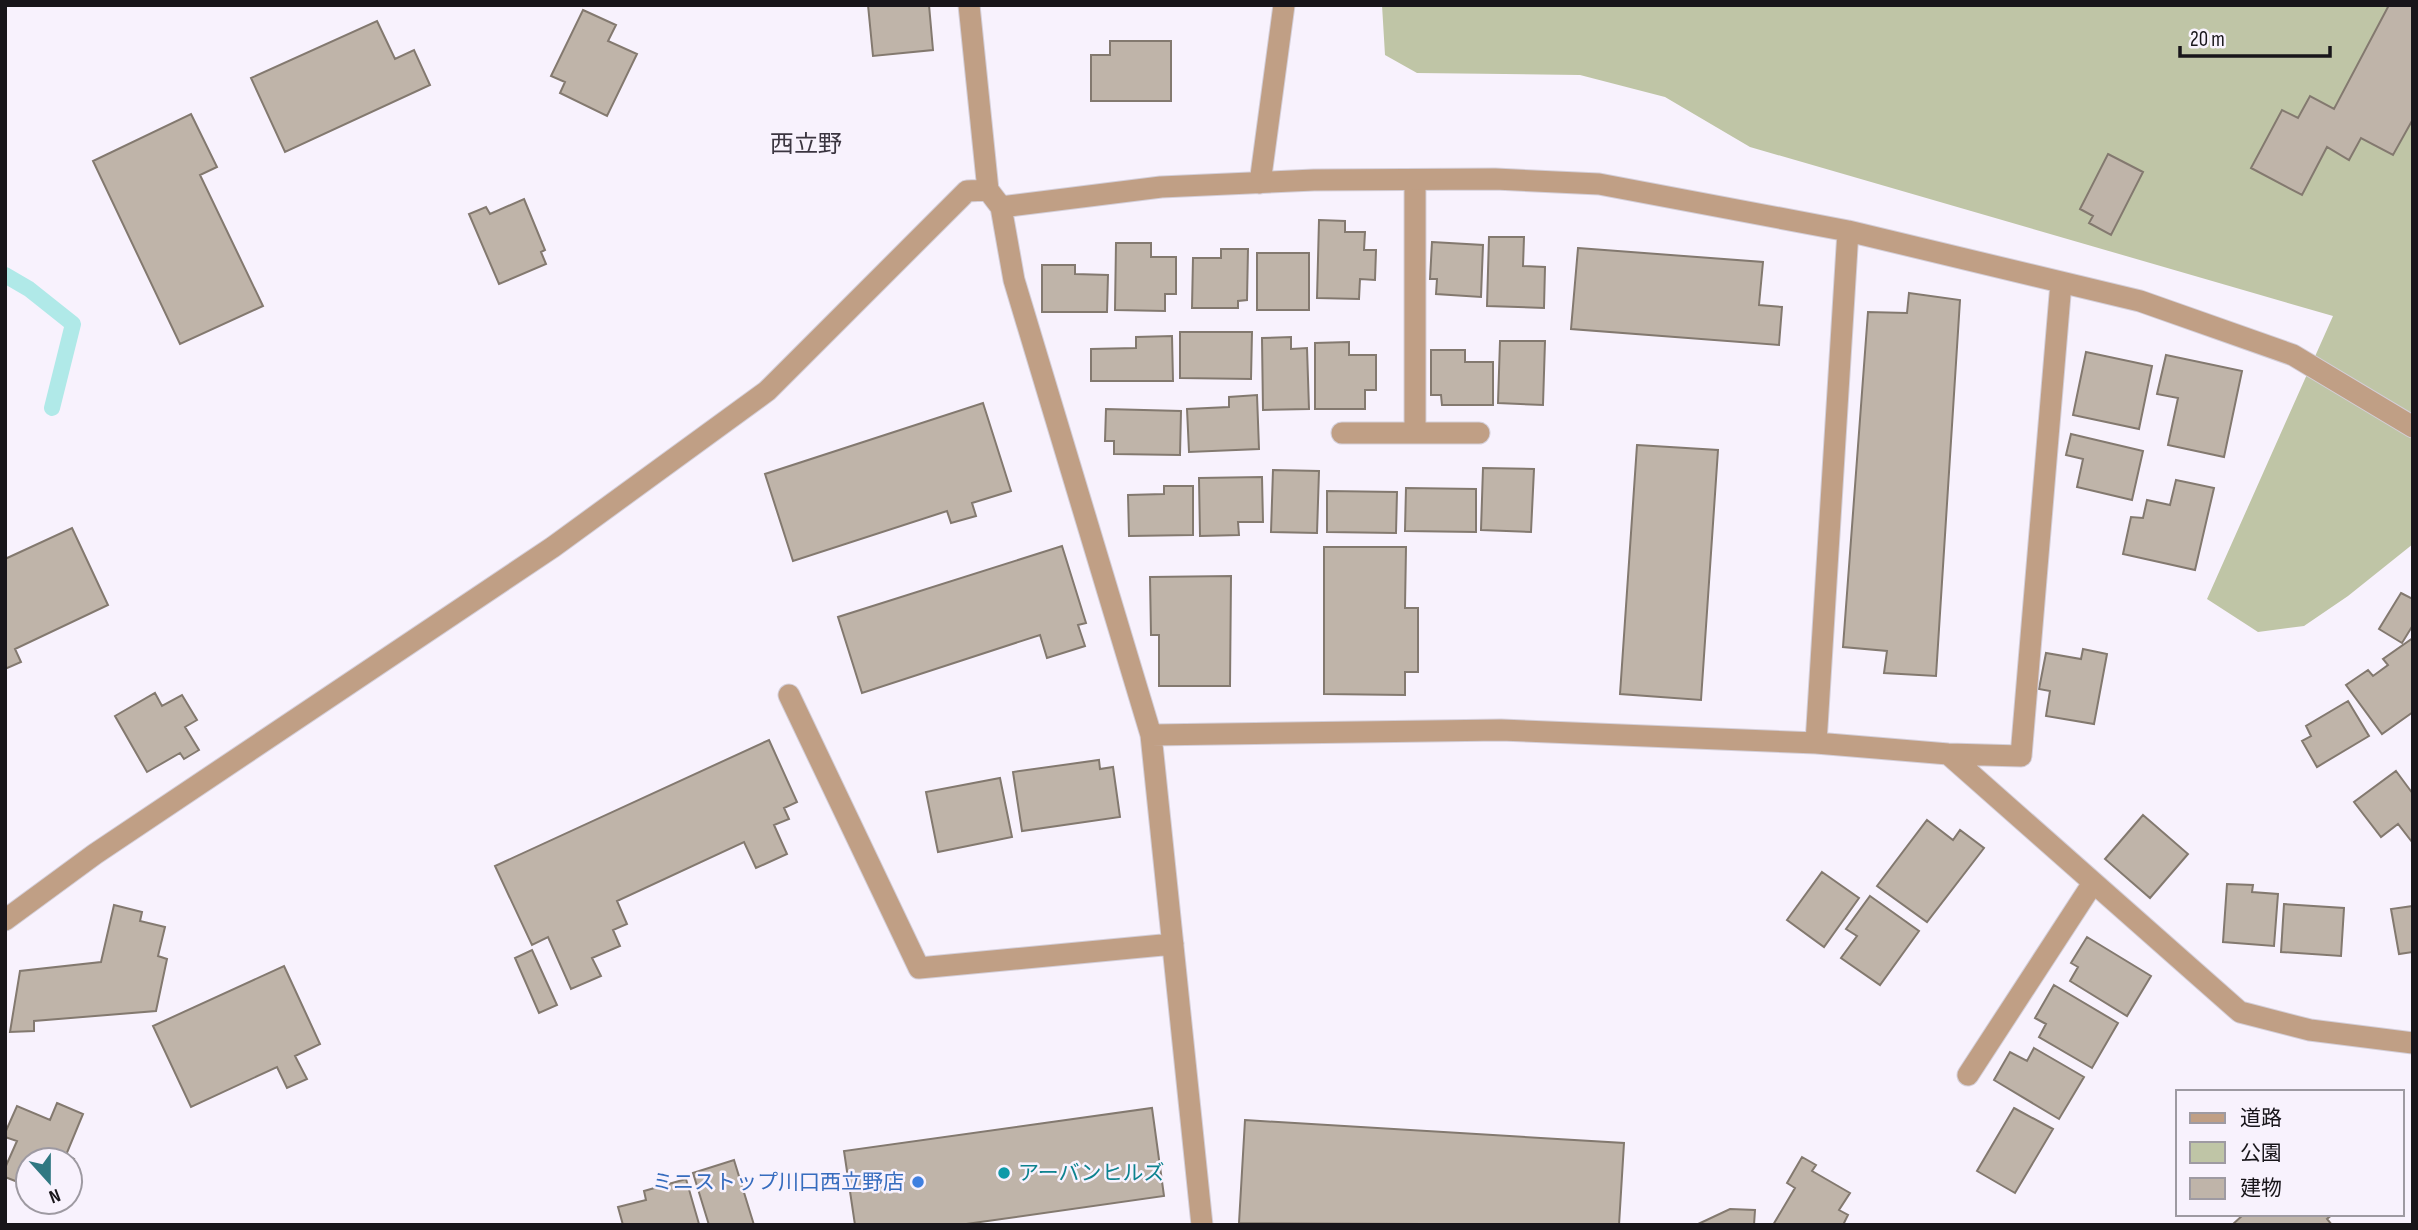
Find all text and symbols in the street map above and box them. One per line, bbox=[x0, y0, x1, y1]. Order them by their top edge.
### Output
scale bar bbox=[2180, 14, 2330, 58]
text: 20 m bbox=[2190, 27, 2225, 52]
district label: 西立野 bbox=[770, 130, 842, 159]
legend bbox=[2176, 1090, 2404, 1216]
text: 道路 bbox=[2240, 1106, 2282, 1131]
text: 公園 bbox=[2240, 1141, 2282, 1166]
north arrow bbox=[14, 1146, 84, 1216]
place label: アーバンヒルズ bbox=[1018, 1161, 1165, 1186]
marker: アーバンヒルズ bbox=[996, 1165, 1012, 1181]
place label: ミニストップ川口西立野店 bbox=[652, 1170, 904, 1195]
marker: ミニストップ川口西立野店 bbox=[910, 1174, 926, 1190]
text: 建物 bbox=[2240, 1176, 2282, 1201]
text: N bbox=[46, 1183, 63, 1208]

